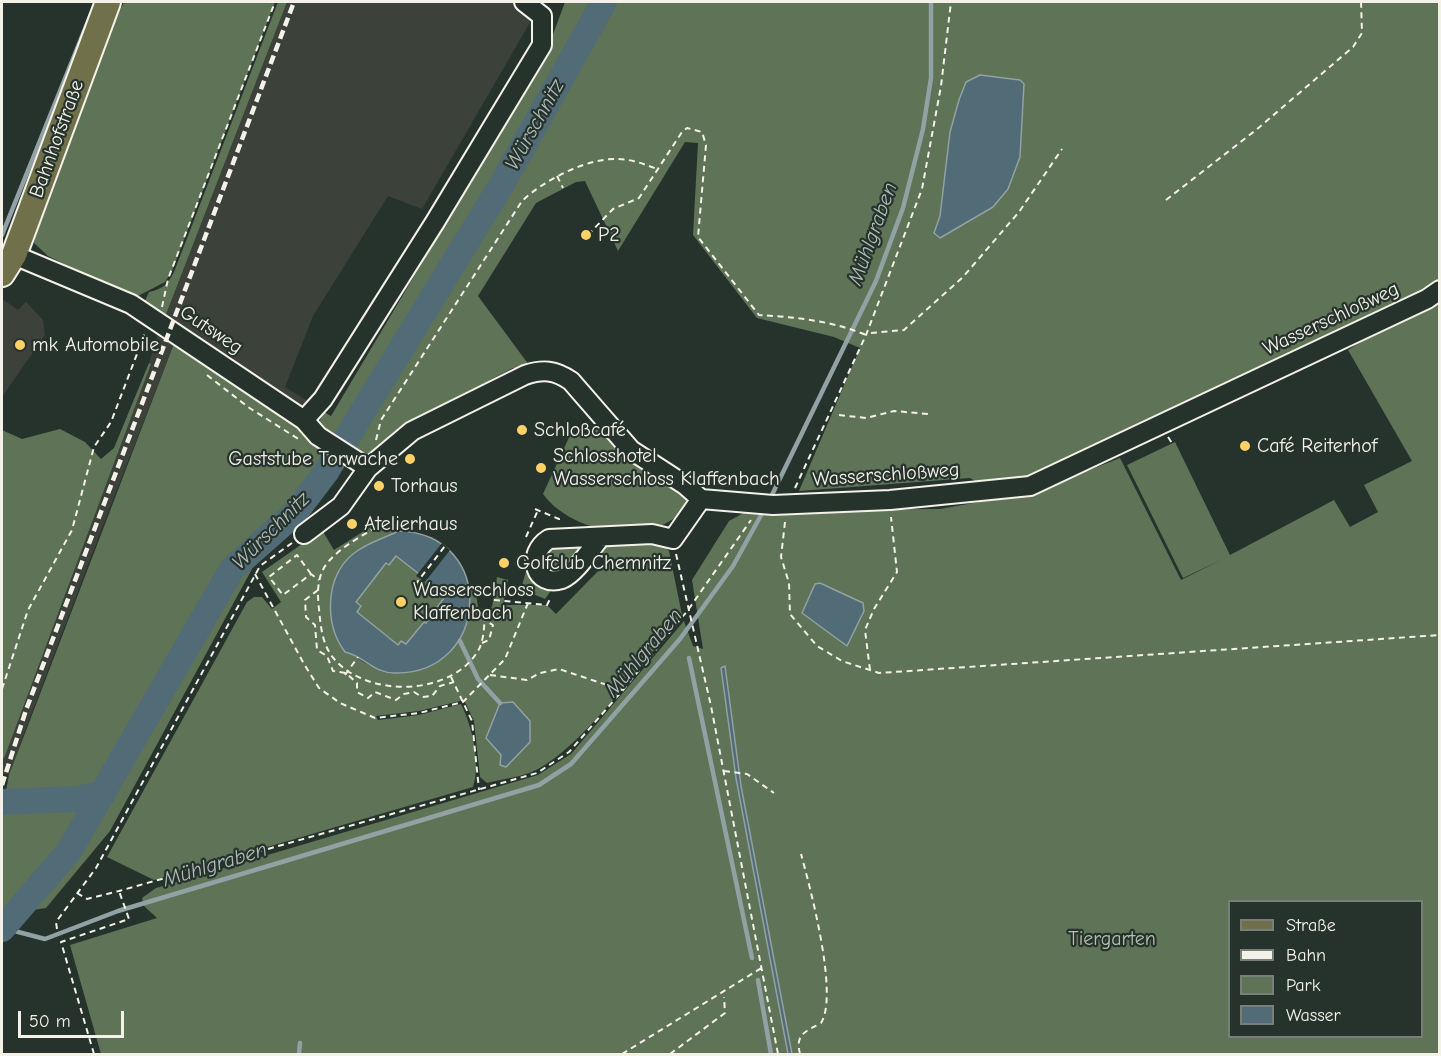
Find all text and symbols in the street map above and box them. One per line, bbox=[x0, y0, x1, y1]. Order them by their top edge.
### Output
water label: Würschnitz bbox=[500, 75, 570, 175]
street label: Bahnhofstraße bbox=[25, 77, 89, 201]
water label: Mühlgraben bbox=[843, 179, 903, 289]
place label: P2 bbox=[598, 223, 620, 247]
marker: P2 bbox=[579, 228, 593, 242]
street label: Wasserschloßweg bbox=[1259, 277, 1403, 361]
street label: Gutsweg bbox=[175, 300, 247, 360]
place label: mk Automobile bbox=[32, 333, 159, 357]
marker: mk Automobile bbox=[13, 338, 27, 352]
place label: Schloßcafé bbox=[534, 418, 626, 442]
marker: Schloßcafé bbox=[515, 423, 529, 437]
place label: Café Reiterhof bbox=[1257, 434, 1377, 458]
marker: Café Reiterhof bbox=[1238, 439, 1252, 453]
place label: Schlosshotel Wasserschloss Klaffenbach bbox=[553, 444, 780, 491]
place label: Gaststube Torwache bbox=[228, 447, 398, 471]
marker: Gaststube Torwache bbox=[403, 452, 417, 466]
street label: Wasserschloßweg bbox=[812, 458, 960, 492]
marker: Schlosshotel Wasserschloss Klaffenbach bbox=[534, 461, 548, 475]
place label: Torhaus bbox=[391, 474, 458, 498]
marker: Torhaus bbox=[372, 479, 386, 493]
water label: Würschnitz bbox=[227, 487, 315, 575]
place label: Atelierhaus bbox=[364, 512, 457, 536]
marker: Atelierhaus bbox=[345, 517, 359, 531]
place label: Golfclub Chemnitz bbox=[516, 551, 671, 575]
marker: Golfclub Chemnitz bbox=[497, 556, 511, 570]
place label: Wasserschloss Klaffenbach bbox=[413, 578, 534, 625]
marker: Wasserschloss Klaffenbach bbox=[394, 595, 408, 609]
water label: Mühlgraben bbox=[600, 604, 688, 702]
water label: Mühlgraben bbox=[160, 837, 270, 893]
legend bbox=[1228, 900, 1423, 1038]
text: Straße bbox=[1286, 915, 1336, 936]
park label: Tiergarten bbox=[1068, 927, 1156, 951]
text: Bahn bbox=[1286, 945, 1326, 966]
text: Park bbox=[1286, 975, 1320, 996]
scale bar bbox=[21, 999, 128, 1037]
text: Wasser bbox=[1286, 1005, 1341, 1026]
text: 50 m bbox=[29, 1011, 71, 1032]

